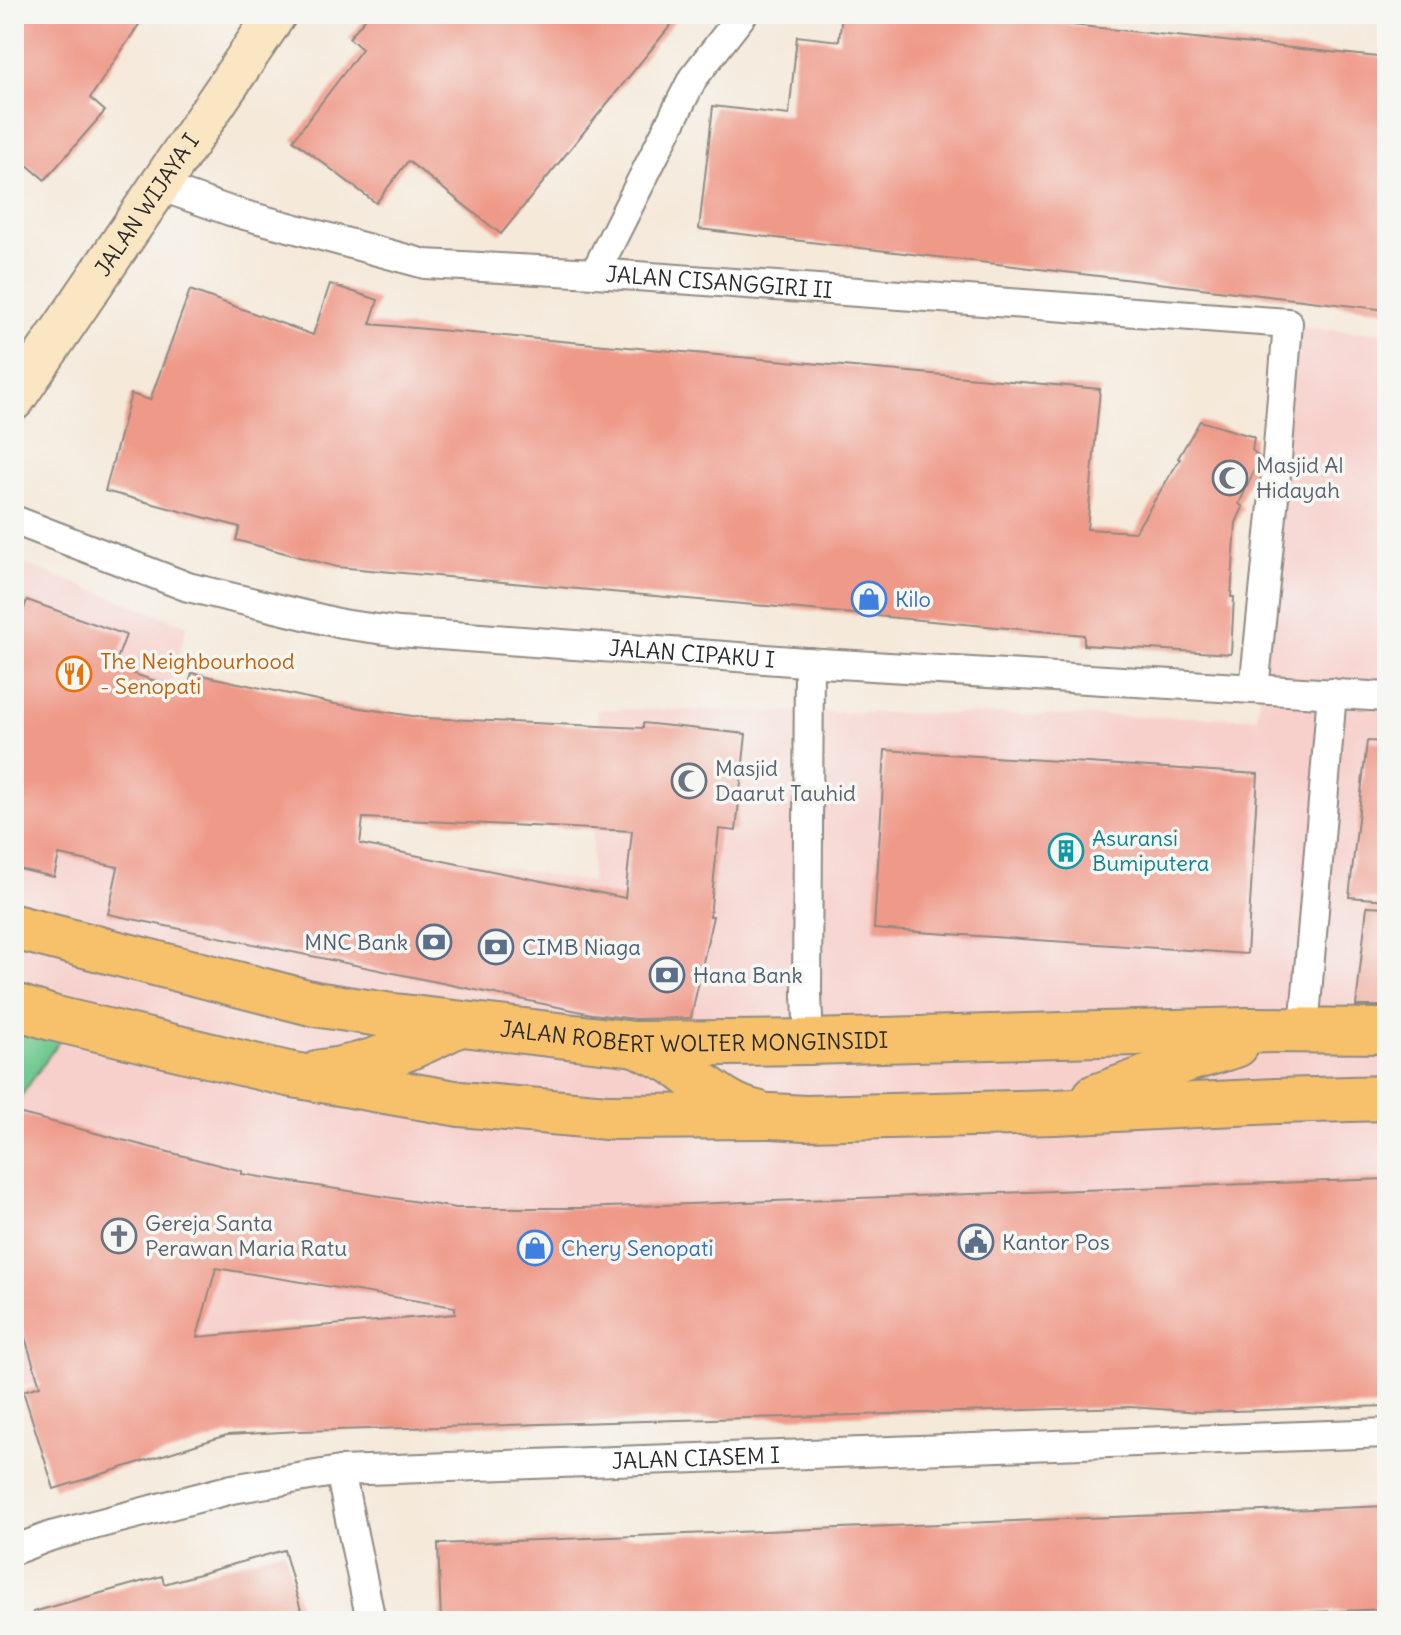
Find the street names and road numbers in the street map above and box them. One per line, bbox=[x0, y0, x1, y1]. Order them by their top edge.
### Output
street label: JALAN WIJAYA I bbox=[88, 128, 205, 281]
street label: JALAN CISANGGIRI II bbox=[605, 260, 833, 304]
street label: JALAN CIPAKU I bbox=[608, 634, 776, 674]
street label: JALAN ROBERT WOLTER MONGINSIDI bbox=[499, 1014, 888, 1058]
street label: JALAN CIASEM I bbox=[611, 1441, 780, 1475]

